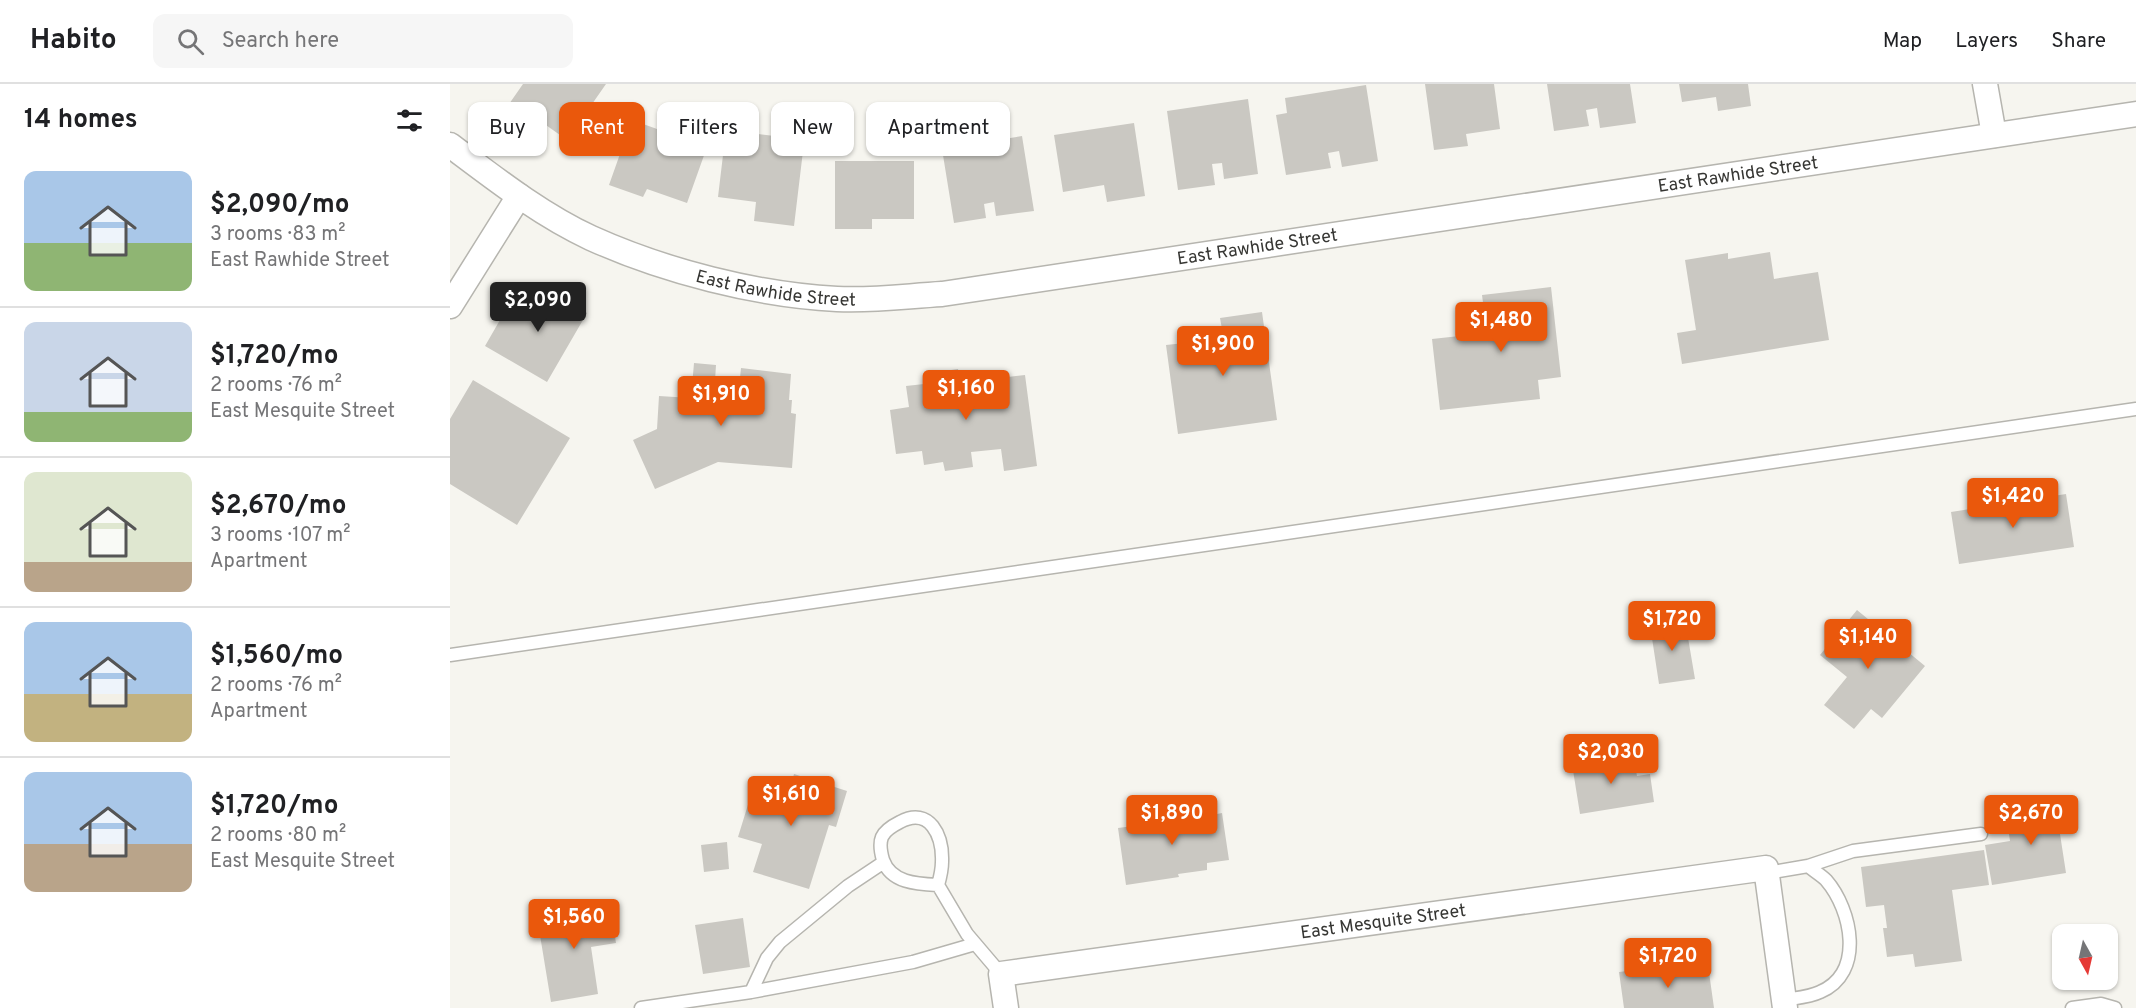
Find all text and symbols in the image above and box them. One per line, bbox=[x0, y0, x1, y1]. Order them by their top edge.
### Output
search box bbox=[153, 14, 573, 68]
text: Habito bbox=[30, 23, 117, 59]
icon: search bbox=[174, 25, 207, 58]
text: Search here bbox=[222, 28, 339, 55]
text: Map bbox=[1883, 28, 1922, 55]
text: Layers bbox=[1955, 28, 2018, 55]
text: Share bbox=[2051, 28, 2106, 55]
chip: Buy bbox=[468, 102, 547, 156]
chip: Rent bbox=[559, 102, 645, 156]
chip: Filters bbox=[657, 102, 759, 156]
chip: New bbox=[771, 102, 854, 156]
chip: Apartment bbox=[866, 102, 1010, 156]
text: 14 homes bbox=[24, 104, 138, 137]
icon: filters bbox=[393, 104, 426, 137]
street label: East Rawhide Street bbox=[1656, 152, 1820, 199]
text: $2,090/mo bbox=[210, 189, 350, 222]
icon: home bbox=[72, 195, 144, 267]
text: 3 rooms · 83 m² bbox=[210, 222, 345, 248]
street label: East Rawhide Street bbox=[1176, 225, 1339, 271]
text: East Rawhide Street bbox=[210, 248, 390, 274]
street label: East Rawhide Street bbox=[693, 266, 856, 312]
pin: $2,090 bbox=[489, 282, 587, 333]
text: $2,090 bbox=[504, 288, 572, 314]
pin: $1,480 bbox=[1452, 302, 1550, 353]
text: $1,480 bbox=[1469, 308, 1533, 334]
pin: $1,900 bbox=[1174, 326, 1272, 377]
text: $1,900 bbox=[1191, 332, 1255, 358]
text: $1,720/mo bbox=[210, 340, 338, 373]
icon: home bbox=[72, 346, 144, 418]
pin: $1,160 bbox=[917, 370, 1015, 421]
text: 2 rooms · 76 m² bbox=[210, 373, 342, 399]
pin: $1,910 bbox=[672, 376, 770, 427]
text: $1,160 bbox=[937, 376, 995, 402]
text: $1,910 bbox=[692, 382, 750, 408]
text: East Mesquite Street bbox=[210, 399, 395, 425]
pin: $1,420 bbox=[1964, 478, 2062, 529]
text: $1,420 bbox=[1981, 484, 2045, 510]
text: $2,670/mo bbox=[210, 490, 346, 523]
icon: home bbox=[72, 496, 144, 568]
text: 3 rooms · 107 m² bbox=[210, 523, 351, 549]
text: Apartment bbox=[210, 549, 308, 575]
pin: $1,720 bbox=[1623, 601, 1721, 652]
text: $1,720 bbox=[1642, 607, 1702, 633]
pin: $1,140 bbox=[1819, 619, 1917, 670]
text: $1,140 bbox=[1838, 625, 1898, 651]
text: $1,560/mo bbox=[210, 640, 343, 673]
icon: home bbox=[72, 646, 144, 718]
text: 2 rooms · 76 m² bbox=[210, 673, 342, 699]
text: Apartment bbox=[210, 699, 308, 725]
pin: $2,030 bbox=[1562, 734, 1660, 785]
text: $2,030 bbox=[1577, 740, 1645, 766]
pin: $1,610 bbox=[742, 776, 840, 827]
text: $1,610 bbox=[762, 782, 820, 808]
text: $1,720/mo bbox=[210, 790, 338, 823]
pin: $1,890 bbox=[1123, 795, 1221, 846]
pin: $2,670 bbox=[1982, 795, 2080, 846]
icon: home bbox=[72, 796, 144, 868]
text: $1,890 bbox=[1140, 801, 1204, 827]
text: $2,670 bbox=[1998, 801, 2064, 827]
text: 2 rooms · 80 m² bbox=[210, 823, 346, 849]
text: East Mesquite Street bbox=[210, 849, 395, 875]
pin: $1,560 bbox=[525, 899, 623, 950]
street label: East Mesquite Street bbox=[1299, 900, 1467, 945]
text: $1,560 bbox=[543, 905, 605, 931]
north arrow bbox=[2052, 924, 2118, 990]
map controls bbox=[2052, 924, 2118, 990]
pin: $1,720 bbox=[1619, 938, 1717, 989]
text: $1,720 bbox=[1638, 944, 1698, 970]

